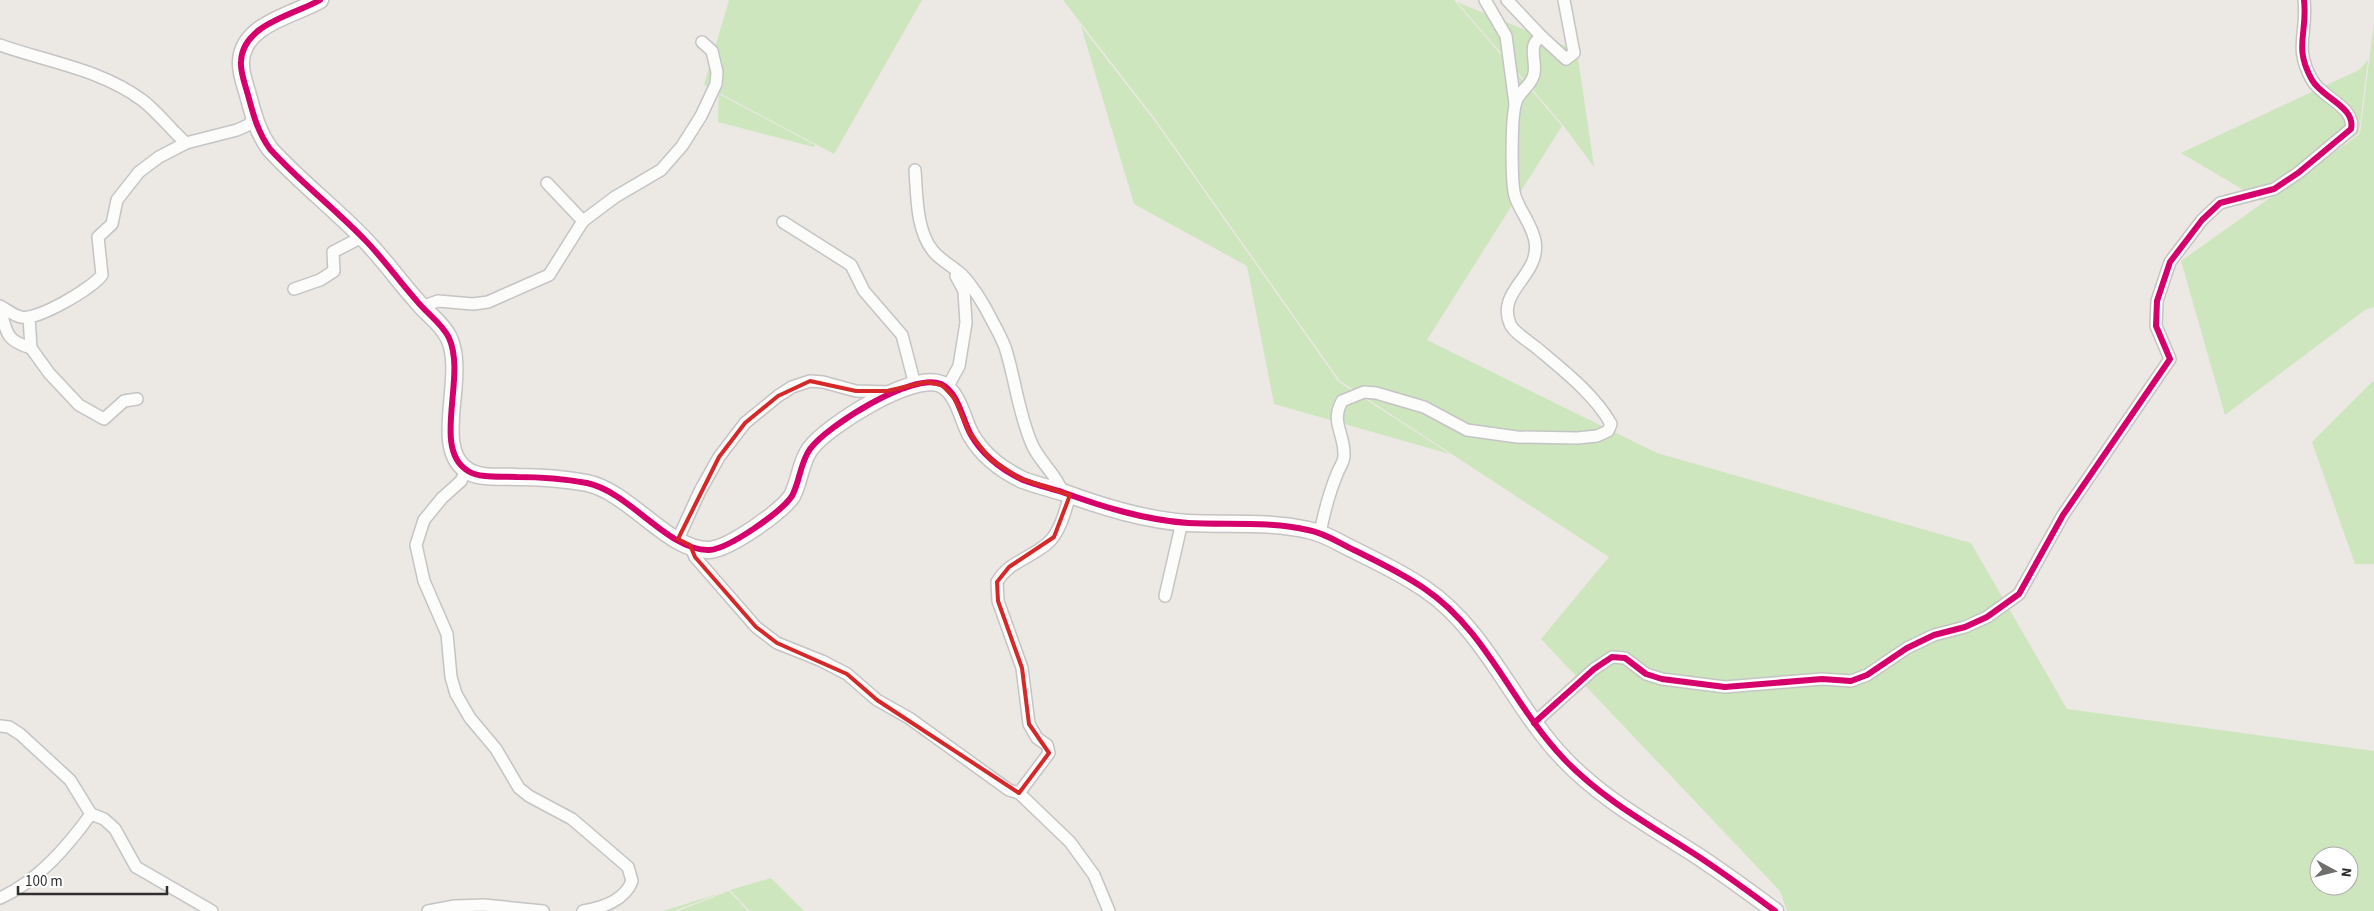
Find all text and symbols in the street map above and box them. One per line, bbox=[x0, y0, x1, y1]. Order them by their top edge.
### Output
north arrow bbox=[2309, 846, 2359, 896]
scale bar bbox=[18, 864, 166, 896]
text: N bbox=[2335, 867, 2356, 878]
text: 100 m bbox=[25, 871, 63, 892]

